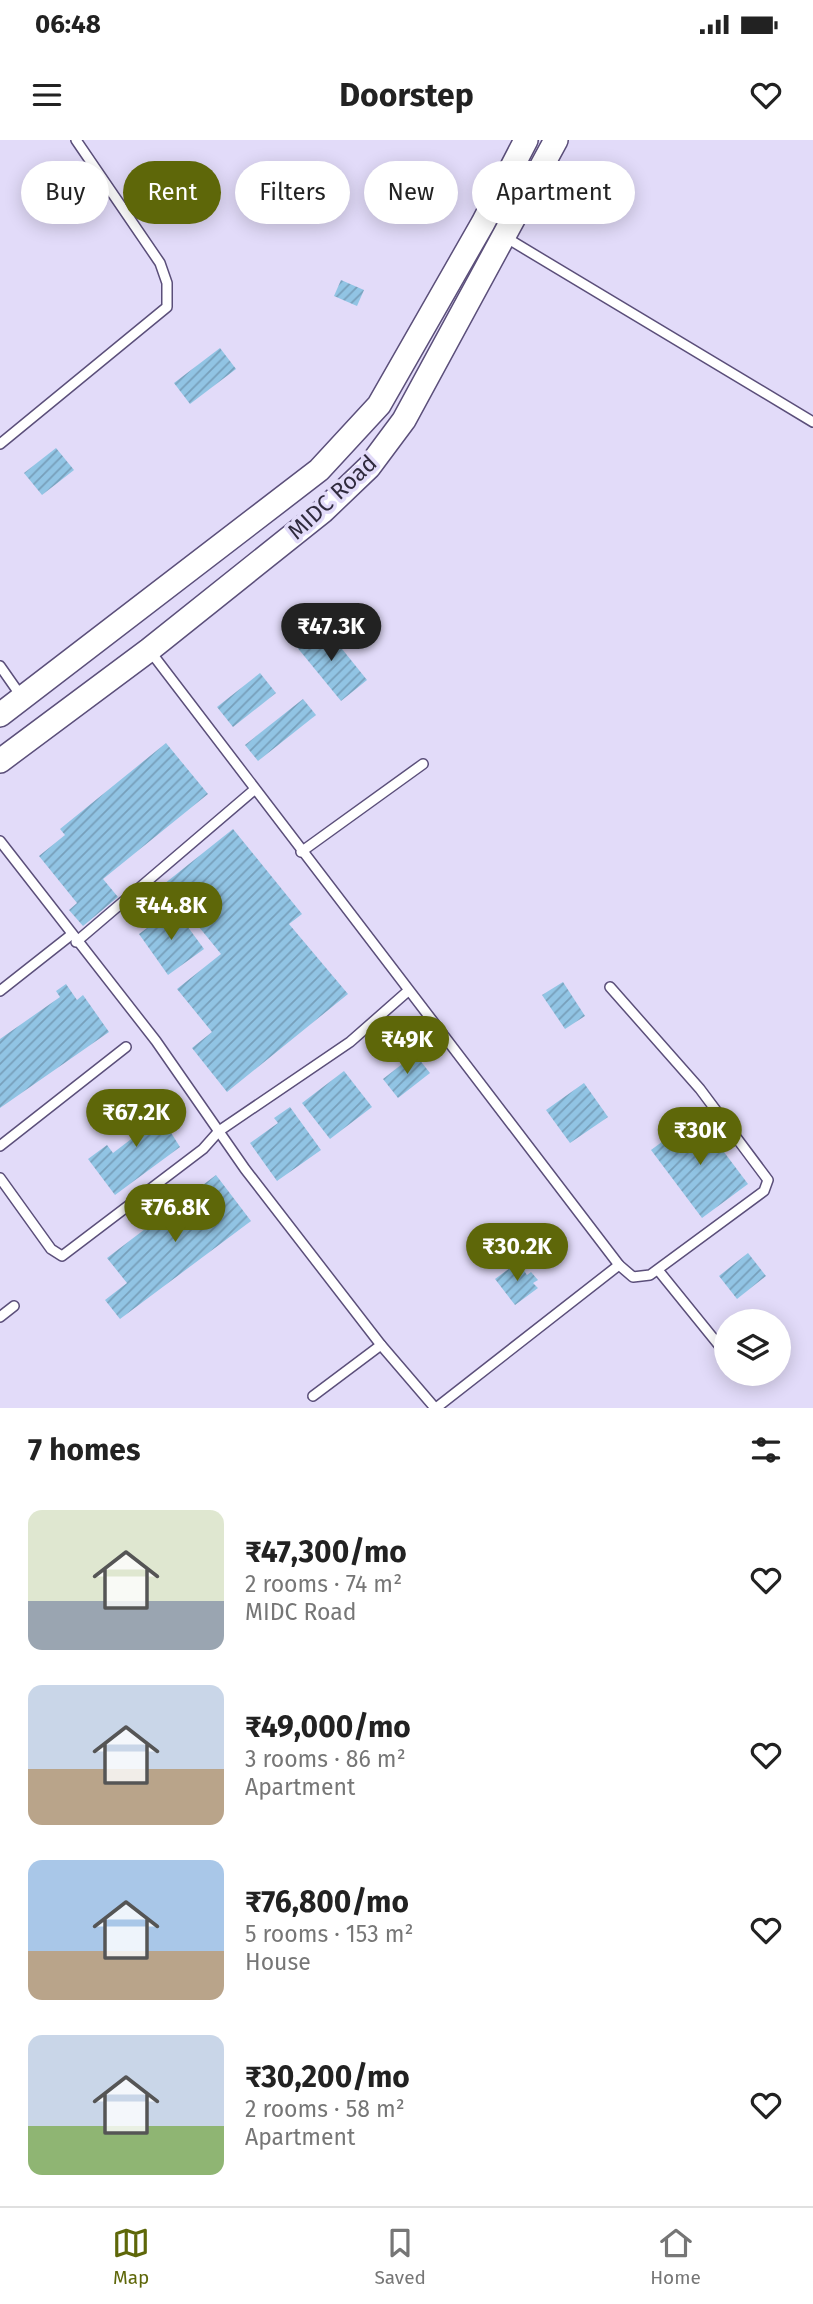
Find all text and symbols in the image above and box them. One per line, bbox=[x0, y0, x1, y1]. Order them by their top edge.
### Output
text: 06:48 bbox=[35, 9, 101, 40]
icon: menu bbox=[28, 76, 66, 114]
text: Doorstep bbox=[339, 76, 474, 114]
icon: heart bbox=[747, 76, 785, 114]
chip: Buy bbox=[21, 161, 109, 224]
chip: Rent bbox=[123, 161, 221, 224]
chip: Filters bbox=[235, 161, 350, 224]
chip: New bbox=[364, 161, 458, 224]
chip: Apartment bbox=[472, 161, 635, 224]
street label: MIDC Road bbox=[282, 449, 382, 545]
pin: ₹47.3K bbox=[274, 603, 388, 663]
text: ₹47.3K bbox=[297, 612, 365, 640]
pin: ₹44.8K bbox=[114, 882, 228, 942]
text: ₹44.8K bbox=[135, 891, 207, 919]
pin: ₹49K bbox=[366, 1016, 448, 1076]
text: ₹49K bbox=[381, 1025, 433, 1053]
pin: ₹67.2K bbox=[79, 1090, 193, 1149]
text: ₹67.2K bbox=[102, 1098, 170, 1126]
pin: ₹30K bbox=[659, 1108, 741, 1167]
text: ₹30K bbox=[674, 1116, 726, 1144]
pin: ₹76.8K bbox=[118, 1184, 232, 1244]
text: ₹76.8K bbox=[140, 1193, 210, 1221]
pin: ₹30.2K bbox=[460, 1224, 574, 1283]
text: ₹30.2K bbox=[482, 1232, 552, 1260]
map controls bbox=[714, 1309, 791, 1386]
button: layers bbox=[714, 1309, 791, 1386]
icon: filters bbox=[747, 1431, 785, 1469]
text: 7 homes bbox=[28, 1432, 140, 1468]
text: ₹47,300/mo bbox=[245, 1534, 407, 1570]
icon: home bbox=[84, 1538, 168, 1622]
icon: heart bbox=[747, 1561, 785, 1599]
text: 2 rooms · 74 m² bbox=[245, 1570, 402, 1598]
text: MIDC Road bbox=[245, 1598, 357, 1626]
text: ₹49,000/mo bbox=[245, 1709, 411, 1745]
icon: home bbox=[84, 1713, 168, 1797]
icon: heart bbox=[747, 1736, 785, 1774]
text: 3 rooms · 86 m² bbox=[245, 1745, 406, 1773]
text: Apartment bbox=[245, 1773, 355, 1801]
text: ₹76,800/mo bbox=[245, 1884, 409, 1920]
icon: home bbox=[84, 1888, 168, 1972]
icon: heart bbox=[747, 1911, 785, 1949]
text: 5 rooms · 153 m² bbox=[245, 1920, 414, 1948]
text: House bbox=[245, 1948, 311, 1976]
text: ₹30,200/mo bbox=[245, 2059, 410, 2095]
icon: home bbox=[84, 2063, 168, 2147]
icon: heart bbox=[747, 2086, 785, 2124]
text: 2 rooms · 58 m² bbox=[245, 2095, 405, 2123]
text: Apartment bbox=[245, 2123, 355, 2151]
tab: Map bbox=[112, 2224, 150, 2289]
tab: Saved bbox=[374, 2224, 426, 2289]
tab: Home bbox=[650, 2224, 701, 2289]

